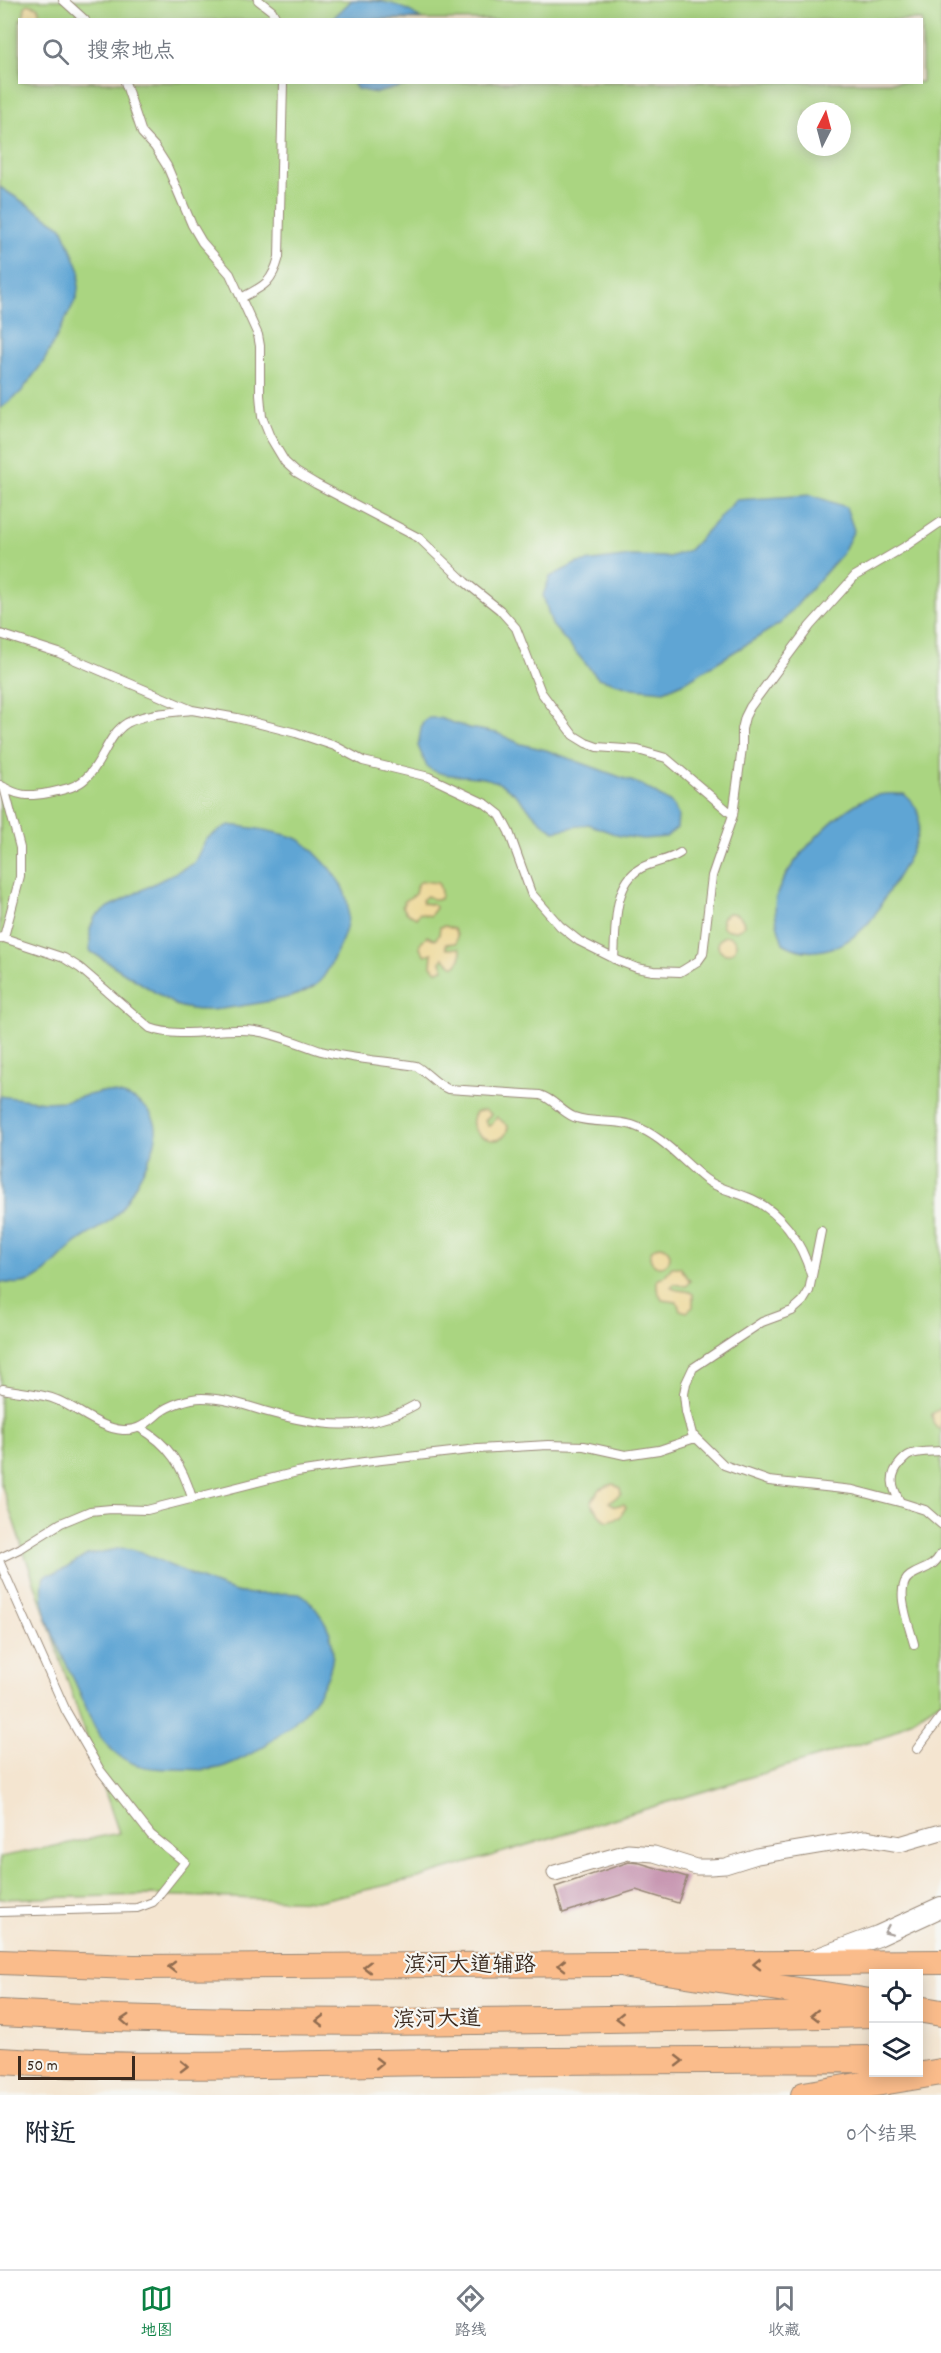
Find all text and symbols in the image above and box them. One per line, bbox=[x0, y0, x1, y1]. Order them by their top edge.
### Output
search box bbox=[18, 18, 923, 84]
icon: search bbox=[39, 35, 72, 68]
text: 搜索地点 bbox=[87, 37, 175, 68]
north arrow bbox=[797, 102, 851, 156]
one-way arrow bbox=[883, 1924, 894, 1936]
street label: 滨河大道辅路 bbox=[404, 1951, 536, 1982]
one-way arrow bbox=[752, 1958, 761, 1970]
one-way arrow bbox=[557, 1959, 566, 1972]
one-way arrow bbox=[362, 1960, 371, 1973]
one-way arrow bbox=[167, 1961, 176, 1973]
map controls bbox=[869, 1969, 923, 2077]
button: locate bbox=[869, 1969, 923, 2023]
street label: 滨河大道 bbox=[393, 2005, 481, 2037]
one-way arrow bbox=[811, 2009, 820, 2021]
one-way arrow bbox=[616, 2012, 625, 2024]
one-way arrow bbox=[121, 2013, 130, 2026]
one-way arrow bbox=[316, 2015, 325, 2028]
button: layers bbox=[869, 2023, 923, 2077]
scale bar bbox=[18, 2053, 135, 2080]
text: 50 m bbox=[27, 2055, 58, 2078]
one-way arrow bbox=[675, 2055, 684, 2067]
one-way arrow bbox=[375, 2056, 384, 2069]
one-way arrow bbox=[180, 2060, 189, 2072]
text: 附近 bbox=[24, 2117, 76, 2154]
text: 0个结果 bbox=[846, 2122, 917, 2150]
tab: 地图 bbox=[140, 2282, 173, 2343]
tab: 路线 bbox=[454, 2282, 487, 2343]
tab: 收藏 bbox=[768, 2282, 801, 2343]

